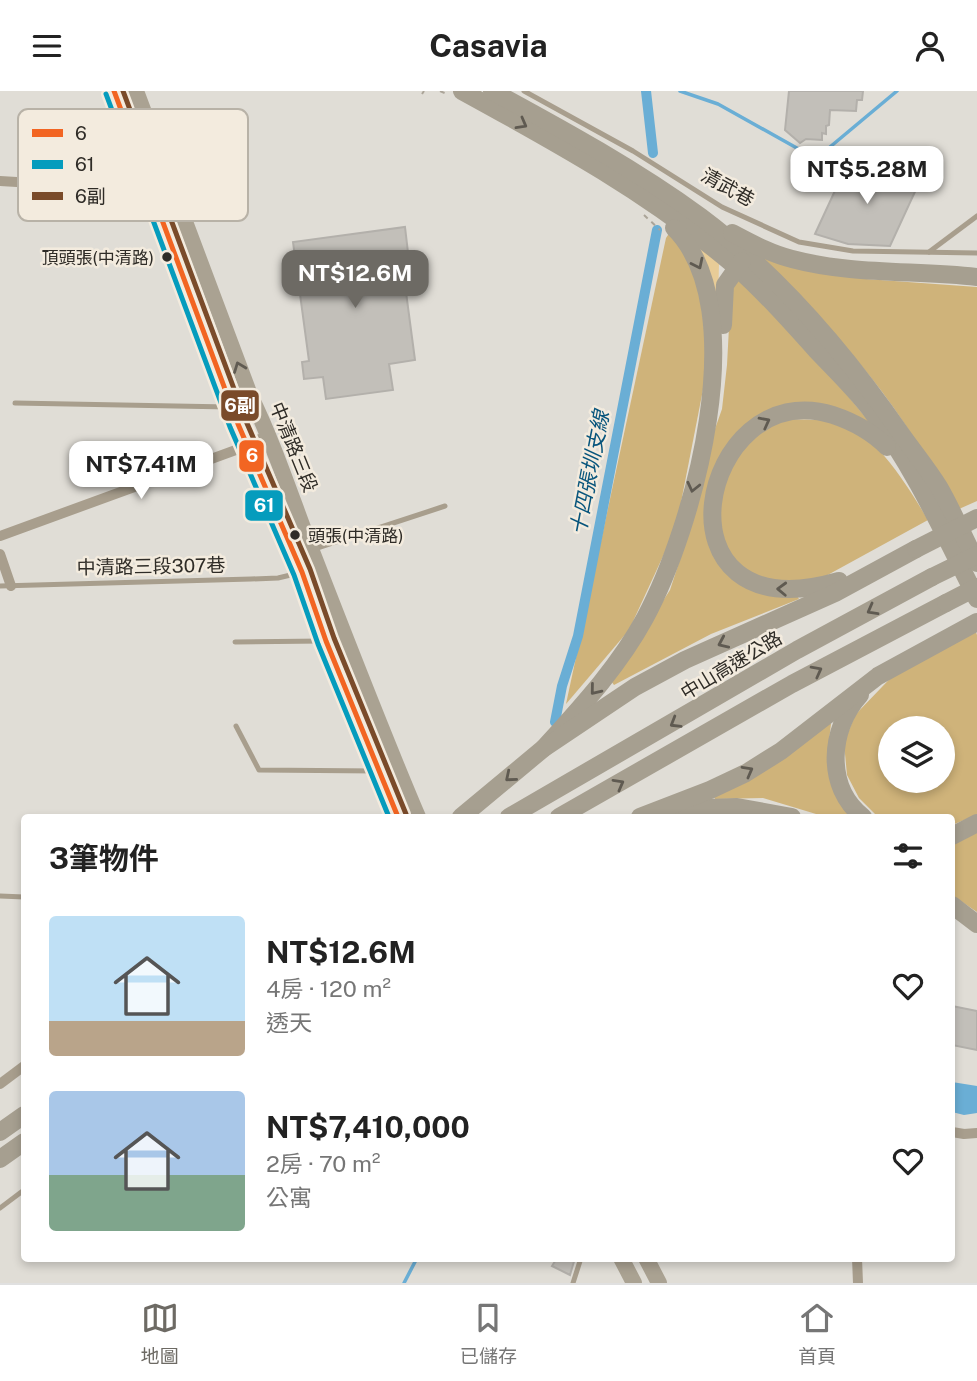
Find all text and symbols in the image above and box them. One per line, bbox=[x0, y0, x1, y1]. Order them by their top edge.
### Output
icon: menu bbox=[28, 27, 66, 65]
text: Casavia bbox=[429, 27, 548, 64]
icon: person bbox=[911, 27, 949, 65]
legend bbox=[18, 109, 248, 221]
one-way arrow bbox=[515, 116, 527, 129]
text: 6 bbox=[75, 122, 87, 144]
pin: NT$5.28M bbox=[795, 146, 939, 206]
text: 61 bbox=[75, 153, 95, 175]
text: NT$5.28M bbox=[806, 155, 928, 182]
street label: 清武巷 bbox=[698, 164, 758, 210]
text: 6副 bbox=[75, 185, 106, 207]
place label: 頂頭張(中清路) bbox=[42, 248, 154, 268]
marker: 頂頭張(中清路) bbox=[160, 250, 174, 264]
pin: NT$12.6M bbox=[283, 251, 427, 310]
one-way arrow bbox=[689, 257, 703, 269]
text: NT$12.6M bbox=[298, 259, 412, 286]
one-way arrow bbox=[233, 361, 247, 374]
line badge: 6副 bbox=[220, 389, 260, 422]
text: 6副 bbox=[224, 394, 256, 416]
street label: 中清路三段 bbox=[266, 399, 322, 495]
water label: 十四張圳支線 bbox=[565, 407, 614, 537]
one-way arrow bbox=[758, 416, 771, 430]
line badge: 6 bbox=[238, 439, 265, 473]
pin: NT$7.41M bbox=[69, 441, 213, 501]
text: 6 bbox=[246, 444, 258, 466]
text: NT$7.41M bbox=[85, 450, 197, 477]
one-way arrow bbox=[686, 481, 701, 493]
line badge: 61 bbox=[244, 489, 284, 522]
text: 61 bbox=[254, 494, 274, 516]
place label: 頭張(中清路) bbox=[308, 526, 403, 546]
marker: 頭張(中清路) bbox=[288, 528, 302, 542]
street label: 中清路三段307巷 bbox=[77, 554, 225, 578]
one-way arrow bbox=[776, 582, 787, 597]
one-way arrow bbox=[867, 602, 879, 615]
street label: 中山高速公路 bbox=[676, 626, 786, 704]
one-way arrow bbox=[717, 635, 730, 649]
one-way arrow bbox=[809, 666, 822, 680]
one-way arrow bbox=[591, 681, 603, 694]
one-way arrow bbox=[669, 715, 682, 728]
map controls bbox=[878, 716, 955, 793]
button: layers bbox=[878, 716, 955, 793]
one-way arrow bbox=[741, 766, 753, 779]
one-way arrow bbox=[505, 768, 518, 781]
one-way arrow bbox=[611, 779, 624, 792]
icon: filters bbox=[889, 837, 927, 875]
text: 3筆物件 bbox=[49, 840, 159, 876]
text: NT$12.6M bbox=[266, 934, 416, 970]
icon: home bbox=[105, 944, 189, 1028]
icon: heart bbox=[889, 967, 927, 1005]
text: 4房 · 120 m² bbox=[266, 975, 391, 1002]
text: 透天 bbox=[266, 1009, 312, 1036]
text: NT$7,410,000 bbox=[266, 1109, 470, 1145]
icon: home bbox=[105, 1119, 189, 1203]
icon: heart bbox=[889, 1142, 927, 1180]
text: 2房 · 70 m² bbox=[266, 1150, 380, 1177]
text: 公寓 bbox=[266, 1184, 312, 1211]
tab: 地圖 bbox=[141, 1299, 179, 1368]
tab: 已儲存 bbox=[460, 1299, 517, 1368]
tab: 首頁 bbox=[798, 1299, 836, 1368]

